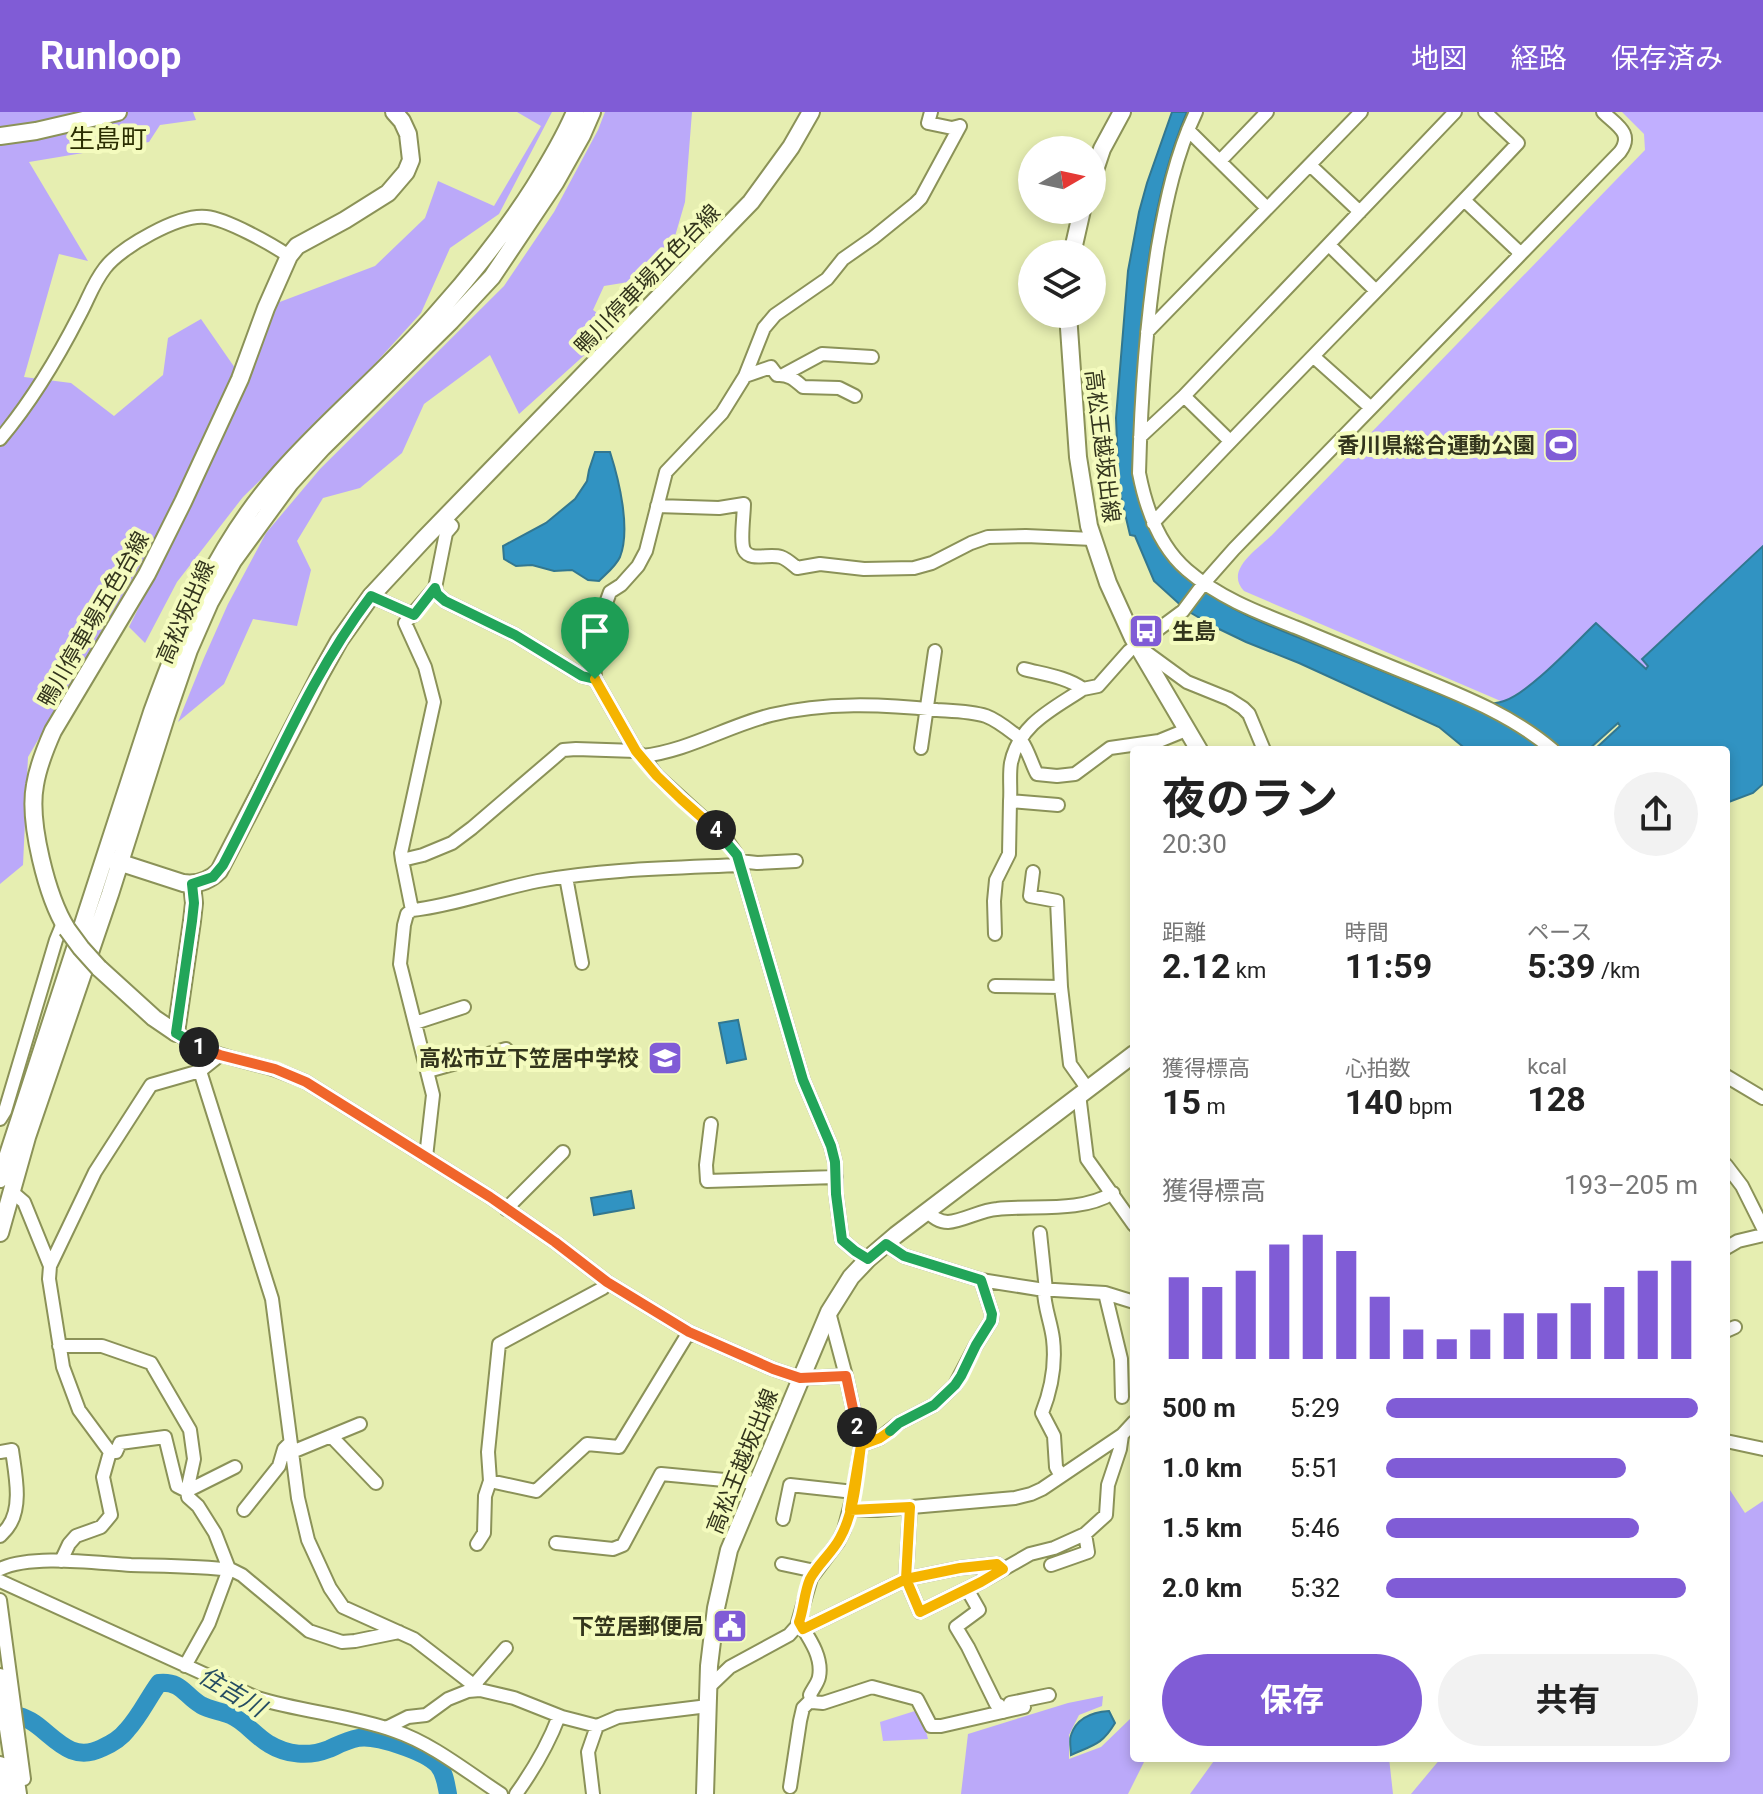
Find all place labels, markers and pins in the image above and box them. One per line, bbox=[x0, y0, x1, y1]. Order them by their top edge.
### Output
sports icon: 香川県総合運動公園 bbox=[1542, 426, 1580, 464]
place label: 香川県総合運動公園 bbox=[1337, 433, 1535, 458]
pin bbox=[561, 597, 629, 679]
bus stop icon: 生島 bbox=[1127, 612, 1165, 650]
place label: 生島 bbox=[1172, 619, 1216, 644]
pin: 4 bbox=[696, 810, 736, 850]
pin: 1 bbox=[179, 1027, 219, 1067]
school or university icon: 高松市立下笠居中学校 bbox=[646, 1039, 684, 1077]
place label: 高松市立下笠居中学校 bbox=[419, 1046, 639, 1071]
pin: 2 bbox=[837, 1407, 877, 1447]
public building icon: 下笠居郵便局 bbox=[711, 1607, 749, 1645]
place label: 下笠居郵便局 bbox=[572, 1614, 704, 1639]

